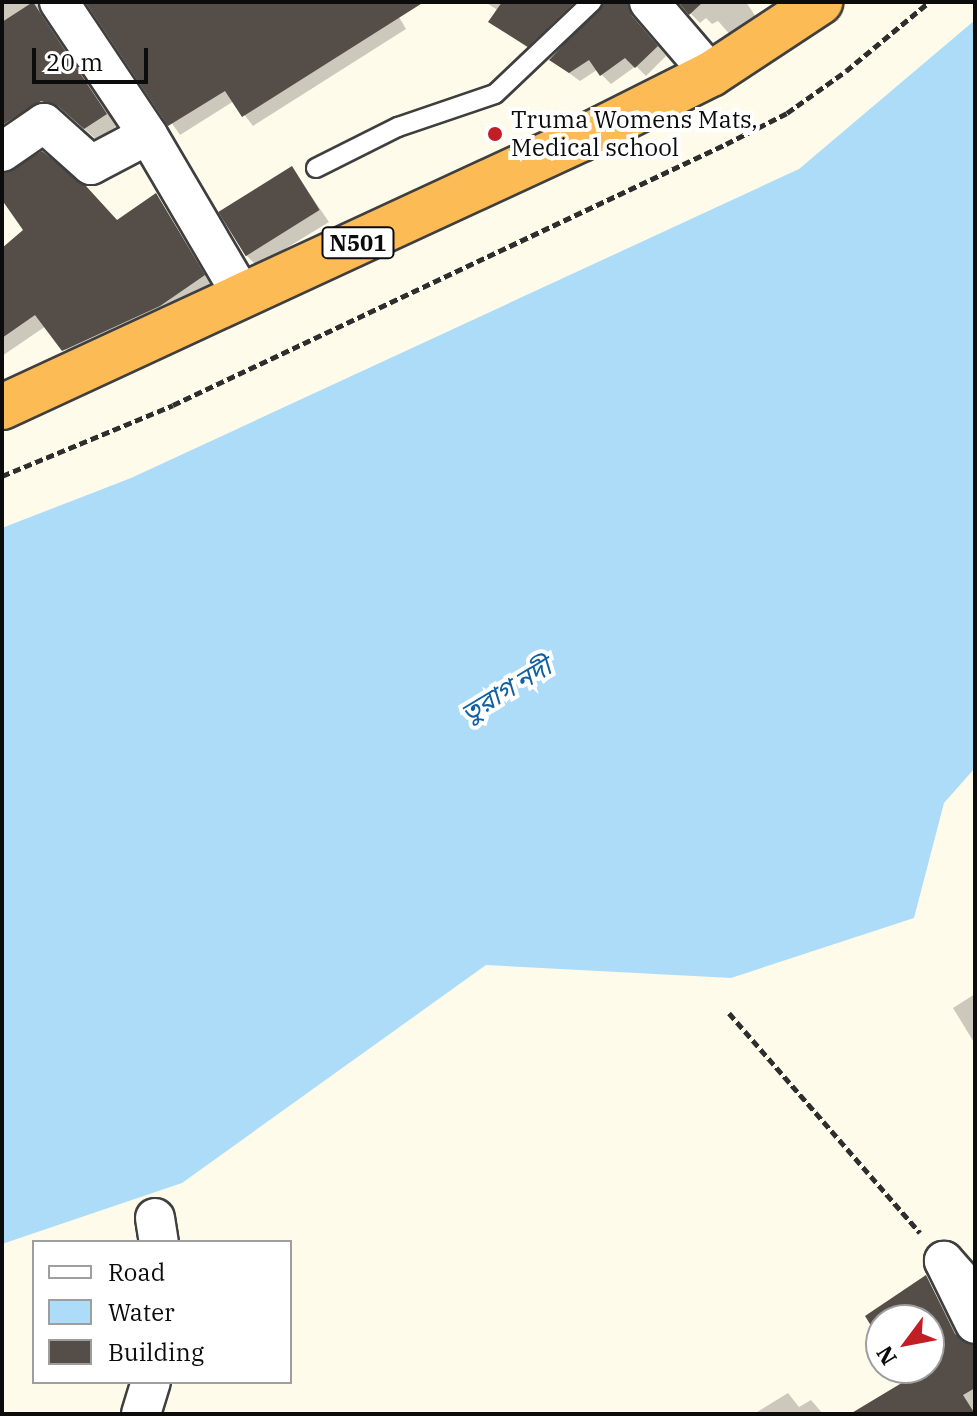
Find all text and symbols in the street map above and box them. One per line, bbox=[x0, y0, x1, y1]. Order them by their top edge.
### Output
scale bar bbox=[36, 32, 152, 82]
text: 20 m bbox=[46, 46, 103, 78]
place label: Truma Womens Mats, Medical school bbox=[511, 106, 758, 162]
marker: Truma Womens Mats, Medical school bbox=[486, 125, 504, 143]
road number: N501 bbox=[320, 225, 396, 261]
water label: তুরাগ নদী bbox=[455, 651, 557, 729]
legend bbox=[32, 1240, 292, 1384]
text: Road bbox=[108, 1256, 165, 1288]
text: Water bbox=[108, 1296, 175, 1328]
north arrow bbox=[865, 1304, 945, 1384]
text: Building bbox=[108, 1336, 204, 1368]
text: N bbox=[869, 1341, 903, 1371]

